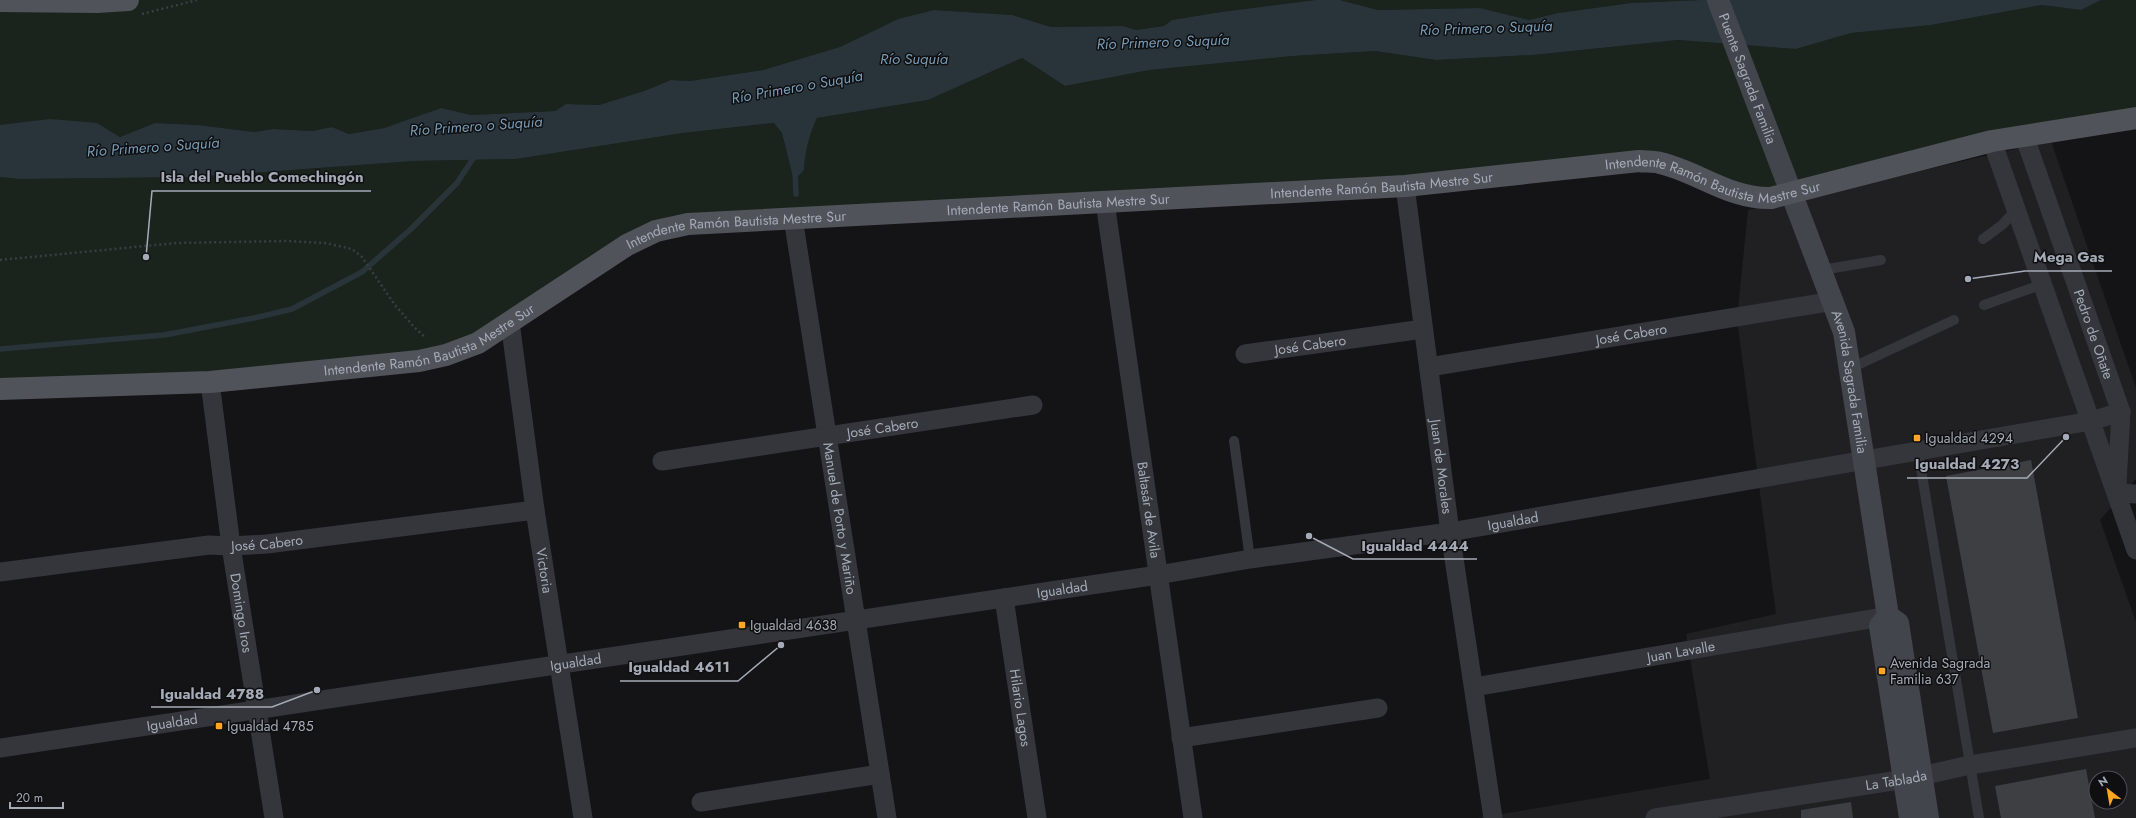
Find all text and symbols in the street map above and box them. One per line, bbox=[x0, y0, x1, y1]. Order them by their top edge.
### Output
street label: Puente Sagrada Familia bbox=[1714, 10, 1782, 147]
water label: Río Primero o Suquía bbox=[1419, 15, 1554, 41]
water label: Río Primero o Suquía bbox=[1096, 29, 1231, 55]
water label: Río Suquía bbox=[880, 48, 949, 70]
water label: Río Primero o Suquía bbox=[730, 64, 865, 109]
water label: Río Primero o Suquía bbox=[409, 110, 544, 142]
water label: Río Primero o Suquía bbox=[86, 131, 221, 163]
street label: Intendente Ramón Bautista Mestre Sur bbox=[1604, 151, 1823, 208]
callout: Isla del Pueblo Comechingón bbox=[152, 164, 371, 191]
text: Isla del Pueblo Comechingón bbox=[160, 166, 364, 188]
street label: Intendente Ramón Bautista Mestre Sur bbox=[1270, 167, 1494, 203]
street label: Intendente Ramón Bautista Mestre Sur bbox=[946, 188, 1170, 220]
street label: Intendente Ramón Bautista Mestre Sur bbox=[623, 206, 847, 254]
callout: Mega Gas bbox=[2025, 244, 2112, 271]
text: Mega Gas bbox=[2034, 246, 2105, 268]
street label: Pedro de Oñate bbox=[2069, 286, 2119, 382]
street label: Intendente Ramón Bautista Mestre Sur bbox=[323, 298, 538, 381]
street label: Avenida Sagrada Familia bbox=[1826, 307, 1873, 455]
street label: José Cabero bbox=[1592, 318, 1669, 350]
street label: José Cabero bbox=[1271, 330, 1348, 360]
street label: José Cabero bbox=[843, 412, 920, 443]
street label: Juan de Morales bbox=[1425, 416, 1458, 515]
place label: Igualdad 4294 bbox=[1925, 428, 2013, 448]
marker: Igualdad 4294 bbox=[1912, 433, 1922, 443]
street label: Manuel de Porto y Mariño bbox=[818, 441, 862, 596]
callout: Igualdad 4273 bbox=[1907, 451, 2027, 478]
text: Igualdad 4273 bbox=[1915, 453, 2019, 475]
street label: Baltasár de Avila bbox=[1132, 460, 1166, 559]
street label: Igualdad bbox=[1486, 507, 1540, 535]
street label: José Cabero bbox=[229, 529, 304, 556]
callout: Igualdad 4444 bbox=[1353, 532, 1477, 559]
text: Igualdad 4444 bbox=[1361, 535, 1469, 557]
street label: Victoria bbox=[531, 546, 558, 595]
street label: Domingo Iros bbox=[225, 572, 258, 654]
street label: Igualdad bbox=[1035, 576, 1089, 603]
place label: Igualdad 4638 bbox=[750, 615, 837, 635]
marker: Igualdad 4638 bbox=[737, 620, 747, 630]
street label: Juan Lavalle bbox=[1644, 636, 1716, 667]
street label: Igualdad bbox=[549, 648, 603, 676]
place label: Avenida Sagrada Familia 637 bbox=[1890, 653, 1990, 689]
callout: Igualdad 4611 bbox=[620, 654, 738, 681]
text: Igualdad 4611 bbox=[628, 656, 730, 678]
marker: Avenida Sagrada Familia 637 bbox=[1877, 666, 1887, 676]
street label: Hilario Lagos bbox=[1005, 668, 1036, 748]
callout: Igualdad 4788 bbox=[151, 680, 272, 707]
text: Igualdad 4788 bbox=[160, 683, 264, 705]
street label: Igualdad bbox=[145, 709, 199, 736]
place label: Igualdad 4785 bbox=[227, 716, 314, 736]
marker: Igualdad 4785 bbox=[214, 721, 224, 731]
street label: La Tablada bbox=[1864, 765, 1929, 795]
north arrow bbox=[2088, 770, 2128, 810]
text: N bbox=[2095, 772, 2111, 791]
scale bar bbox=[10, 784, 63, 810]
text: 20 m bbox=[16, 789, 43, 807]

